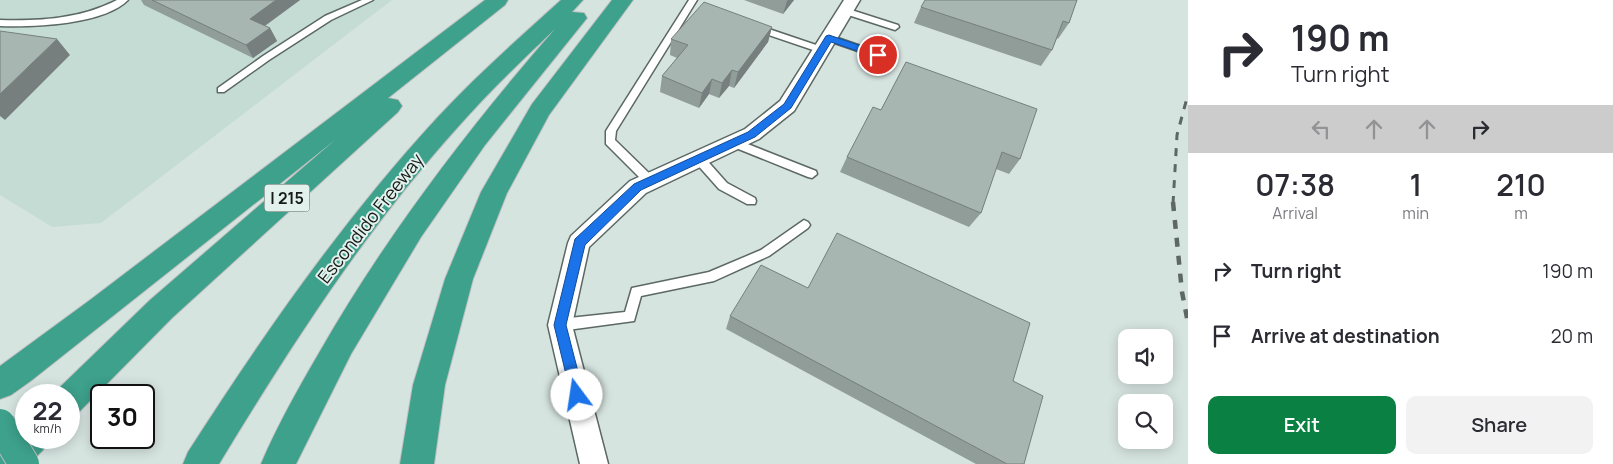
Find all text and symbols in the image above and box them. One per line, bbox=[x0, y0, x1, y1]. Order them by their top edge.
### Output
text: 190 m bbox=[1291, 14, 1390, 62]
icon: right bbox=[1208, 20, 1273, 85]
pin bbox=[857, 34, 899, 76]
icon: arrive bbox=[864, 41, 892, 69]
text: Turn right bbox=[1291, 59, 1389, 89]
icon: left bbox=[1307, 115, 1335, 143]
icon: ahead bbox=[1360, 115, 1388, 143]
icon: ahead bbox=[1413, 115, 1441, 143]
icon: right bbox=[1466, 115, 1494, 143]
street label: Escondido Freeway bbox=[312, 148, 429, 288]
text: 07:38 bbox=[1255, 164, 1335, 205]
text: 1 bbox=[1409, 164, 1422, 205]
text: 210 bbox=[1496, 164, 1546, 205]
road number: I 215 bbox=[264, 184, 310, 212]
text: Arrival bbox=[1272, 202, 1318, 224]
text: min bbox=[1402, 202, 1429, 224]
text: m bbox=[1514, 202, 1528, 224]
icon: right bbox=[1208, 257, 1236, 285]
text: Turn right bbox=[1251, 258, 1341, 284]
text: 190 m bbox=[1542, 258, 1593, 284]
icon: arrive bbox=[1208, 322, 1236, 350]
text: Arrive at destination bbox=[1251, 323, 1440, 349]
text: 20 m bbox=[1551, 323, 1593, 349]
map controls bbox=[1118, 329, 1173, 449]
button: sound bbox=[1118, 329, 1173, 384]
position arrow bbox=[550, 368, 602, 420]
speed limit sign: 30 bbox=[90, 384, 155, 449]
text: 22 bbox=[33, 393, 62, 428]
button: search bbox=[1118, 394, 1173, 449]
button: Exit bbox=[1208, 396, 1396, 454]
button: Share bbox=[1406, 396, 1593, 454]
text: km/h bbox=[34, 420, 61, 437]

